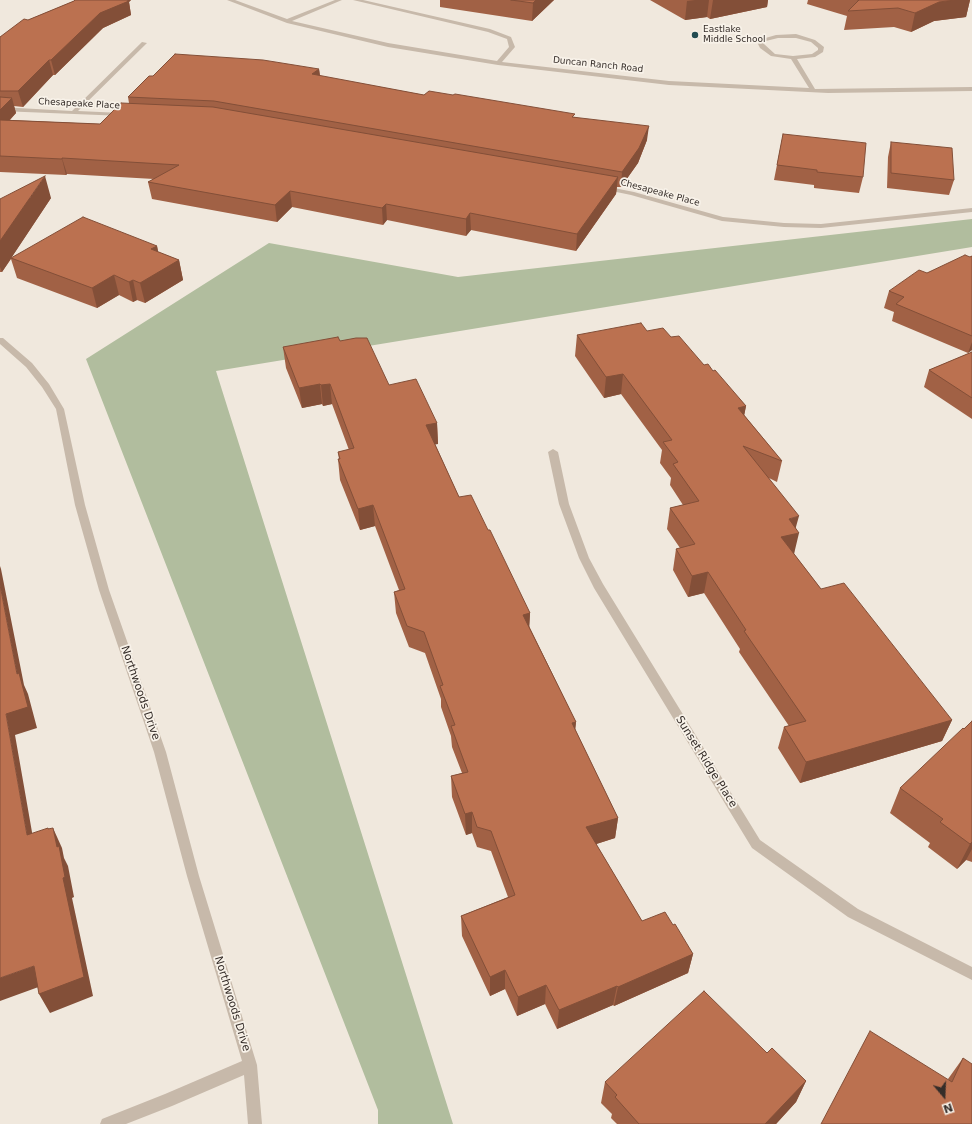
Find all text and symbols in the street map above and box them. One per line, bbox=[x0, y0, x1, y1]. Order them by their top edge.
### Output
place label: Eastlake Middle School bbox=[703, 25, 765, 46]
marker: Eastlake Middle School bbox=[690, 30, 700, 40]
street label: Duncan Ranch Road bbox=[552, 55, 644, 75]
street label: Chesapeake Place bbox=[38, 96, 120, 112]
street label: Chesapeake Place bbox=[619, 177, 701, 209]
street label: Northwoods Drive bbox=[118, 644, 162, 742]
street label: Sunset Ridge Place bbox=[672, 714, 740, 810]
street label: Northwoods Drive bbox=[211, 955, 253, 1053]
north arrow bbox=[924, 1076, 964, 1116]
text: N bbox=[942, 1100, 955, 1115]

